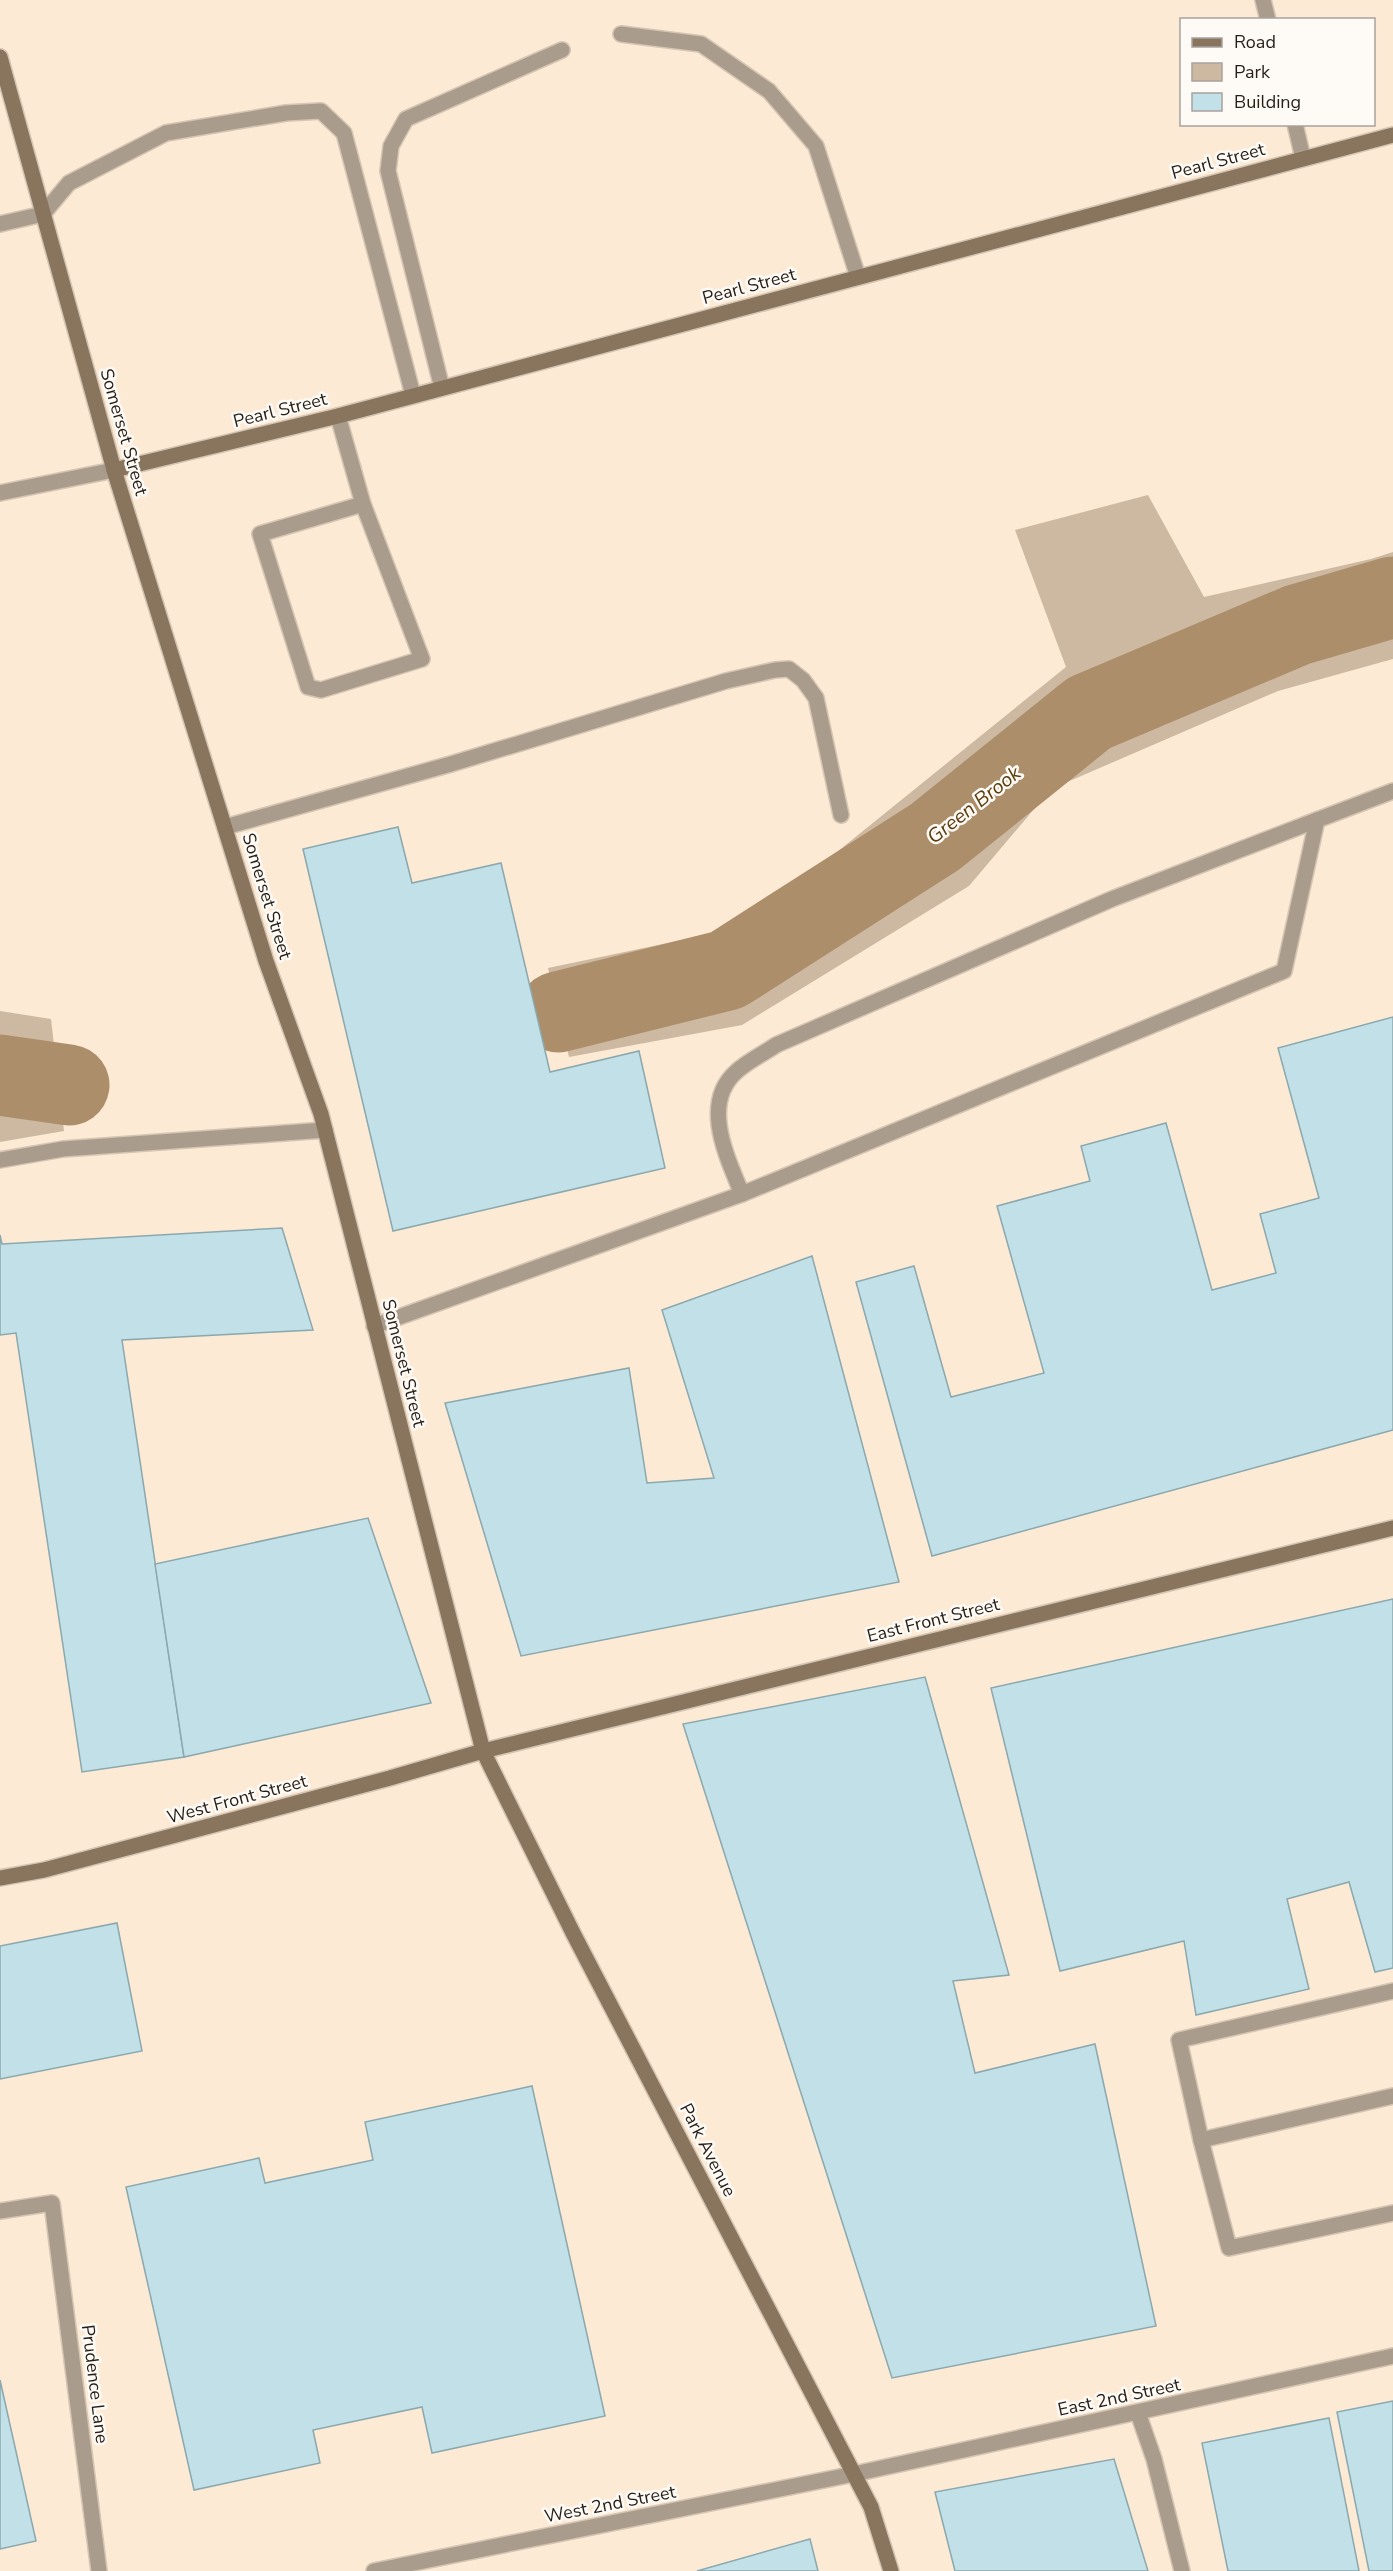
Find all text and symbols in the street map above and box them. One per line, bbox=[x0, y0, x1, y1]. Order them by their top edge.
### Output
legend bbox=[1180, 18, 1375, 126]
text: Road bbox=[1234, 30, 1276, 54]
text: Park bbox=[1234, 60, 1271, 84]
text: Building bbox=[1234, 90, 1301, 114]
street label: Pearl Street bbox=[1169, 137, 1268, 185]
street label: Pearl Street bbox=[700, 262, 799, 310]
street label: Somerset Street bbox=[94, 366, 154, 499]
street label: Pearl Street bbox=[231, 387, 330, 433]
water label: Green Brook bbox=[922, 759, 1027, 850]
street label: Somerset Street bbox=[236, 830, 298, 963]
street label: Somerset Street bbox=[377, 1297, 432, 1430]
street label: East Front Street bbox=[864, 1592, 1002, 1648]
street label: West Front Street bbox=[164, 1769, 310, 1829]
street label: Park Avenue bbox=[674, 2099, 742, 2201]
street label: Prudence Lane bbox=[76, 2323, 114, 2445]
street label: East 2nd Street bbox=[1056, 2372, 1183, 2422]
street label: West 2nd Street bbox=[542, 2479, 678, 2528]

